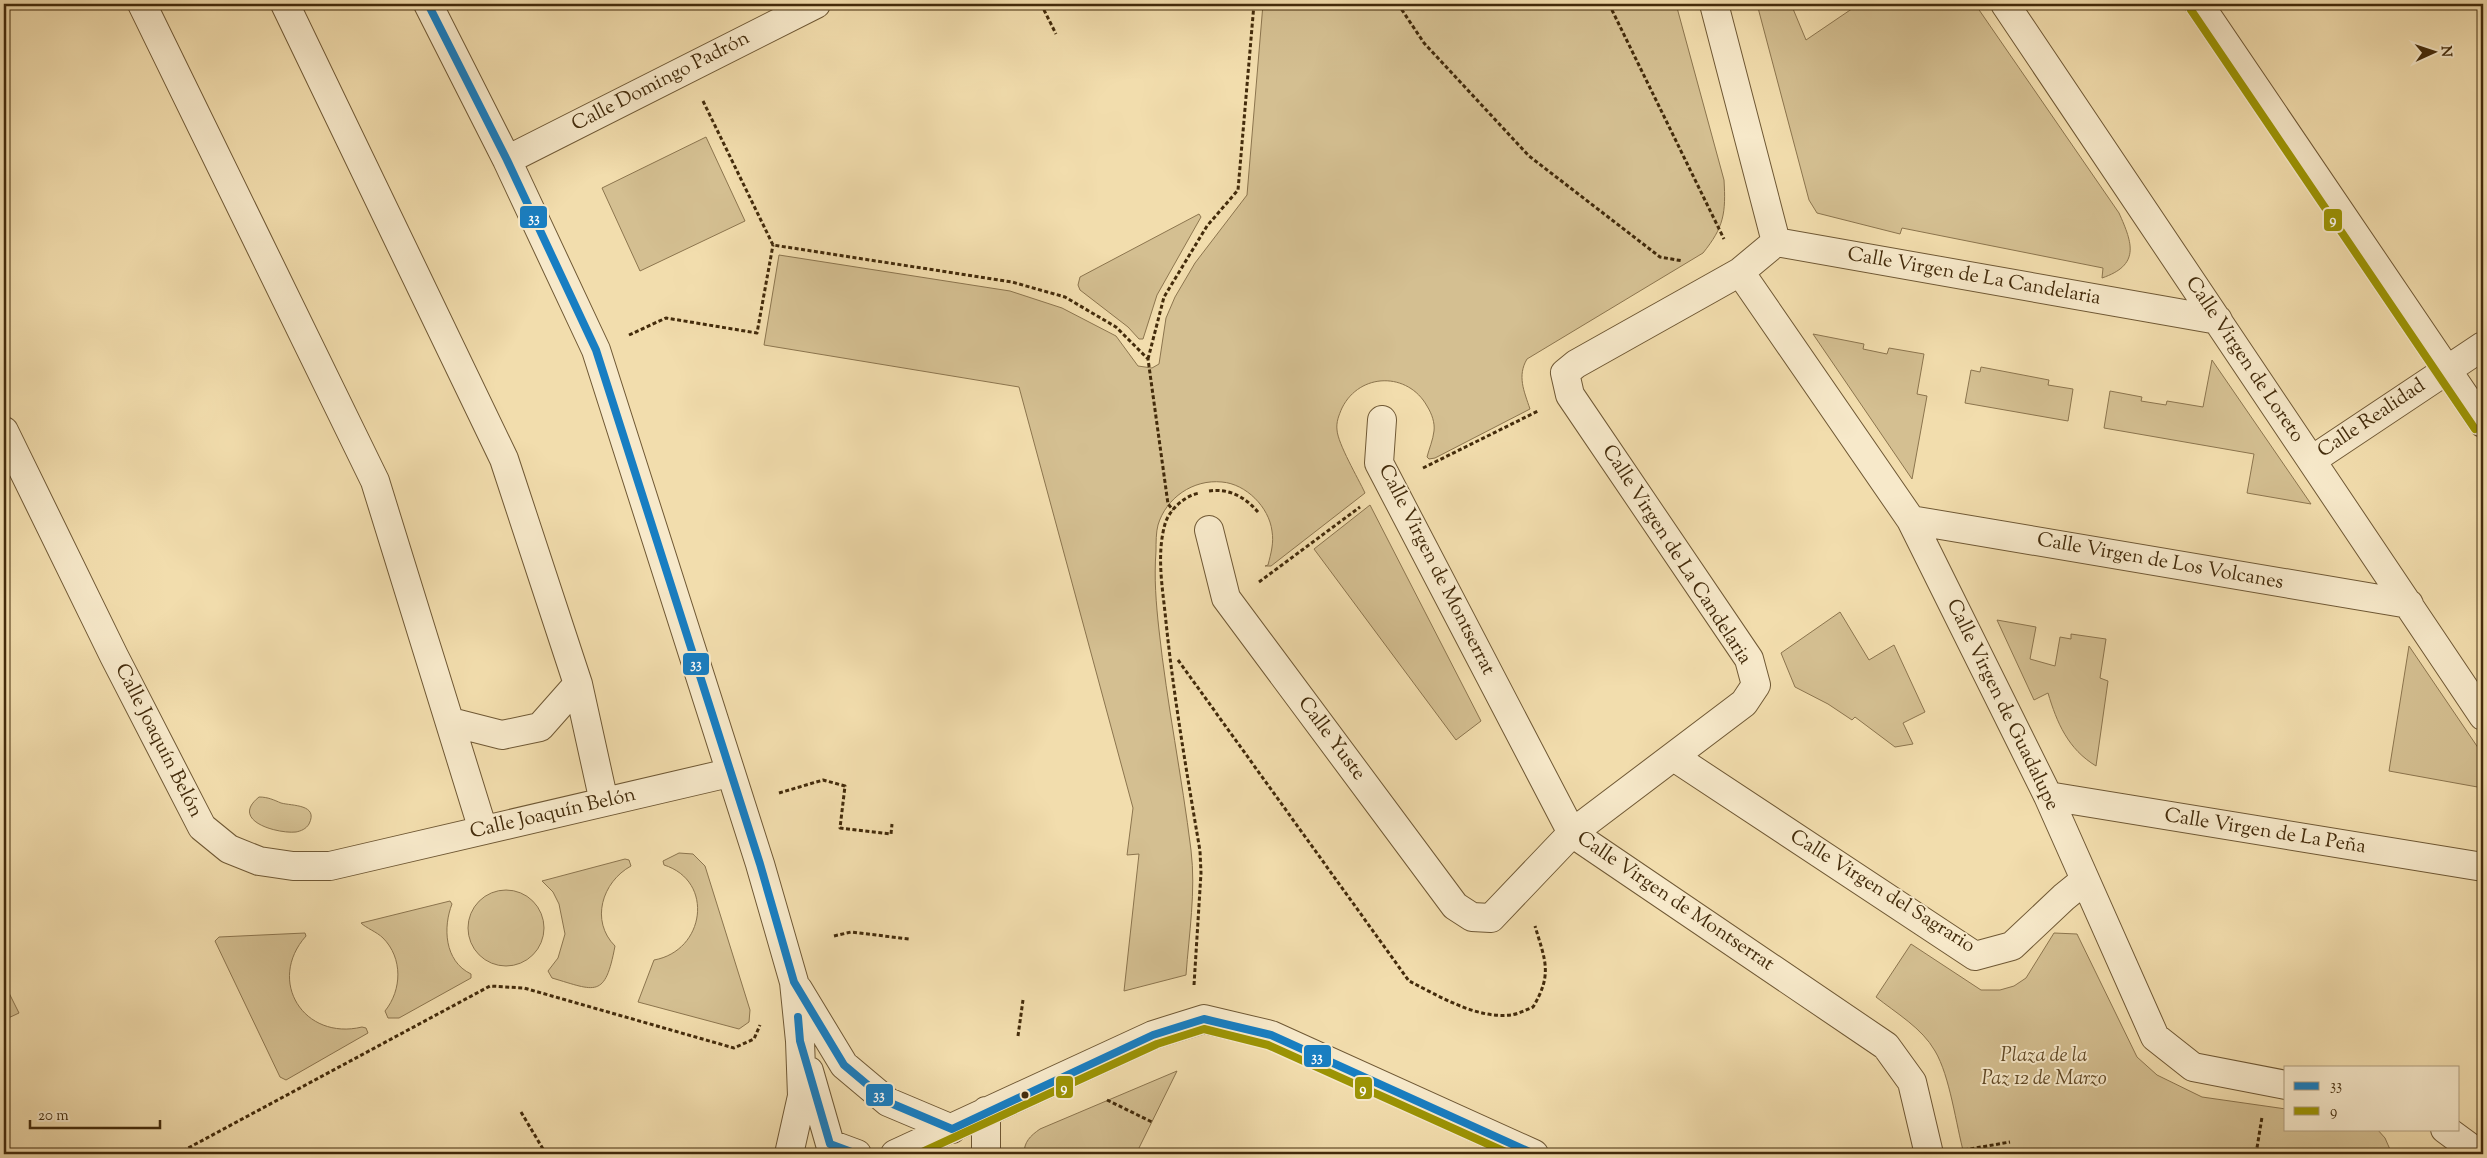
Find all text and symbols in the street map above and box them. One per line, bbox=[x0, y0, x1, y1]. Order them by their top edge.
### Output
street label: Calle Domingo Padrón bbox=[567, 24, 755, 139]
north arrow bbox=[2410, 28, 2460, 78]
text: N bbox=[2435, 45, 2455, 58]
line badge: 33 bbox=[519, 205, 548, 229]
line badge: 9 bbox=[2323, 208, 2343, 232]
text: 33 bbox=[528, 209, 540, 229]
text: 9 bbox=[2330, 211, 2337, 231]
street label: Calle Virgen de La Candelaria bbox=[1845, 240, 2103, 314]
street label: Calle Virgen de Loreto bbox=[2177, 271, 2311, 449]
street label: Calle Realidad bbox=[2312, 372, 2432, 466]
street label: Calle Virgen de La Candelaria bbox=[1594, 439, 1758, 671]
street label: Calle Virgen de Montserrat bbox=[1370, 460, 1502, 680]
street label: Calle Virgen de Los Volcanes bbox=[2034, 526, 2286, 598]
street label: Calle Virgen de Guadalupe bbox=[1938, 594, 2066, 816]
line badge: 33 bbox=[682, 652, 710, 676]
text: 33 bbox=[690, 655, 702, 675]
street label: Calle Joaquín Belón bbox=[107, 659, 209, 823]
street label: Calle Yuste bbox=[1290, 691, 1372, 787]
street label: Calle Joaquín Belón bbox=[467, 781, 639, 847]
street label: Calle Virgen de La Peña bbox=[2162, 802, 2368, 862]
street label: Calle Virgen del Sagrario bbox=[1784, 823, 1980, 961]
street label: Calle Virgen de Montserrat bbox=[1570, 825, 1780, 979]
park label: Plaza de la Paz 12 de Marzo bbox=[1981, 1042, 2107, 1094]
line badge: 33 bbox=[1303, 1044, 1332, 1068]
text: 33 bbox=[1311, 1048, 1323, 1068]
legend bbox=[2284, 1066, 2460, 1130]
line badge: 9 bbox=[1055, 1075, 1074, 1099]
line badge: 9 bbox=[1354, 1076, 1373, 1100]
text: 33 bbox=[2330, 1076, 2342, 1097]
text: 9 bbox=[1061, 1079, 1068, 1099]
text: 9 bbox=[1360, 1080, 1367, 1100]
line badge: 33 bbox=[865, 1083, 894, 1107]
text: 33 bbox=[873, 1086, 885, 1106]
unlabelled marker bbox=[1020, 1090, 1030, 1100]
scale bar bbox=[30, 1098, 160, 1130]
text: 9 bbox=[2330, 1102, 2337, 1123]
text: 20 m bbox=[38, 1106, 69, 1127]

